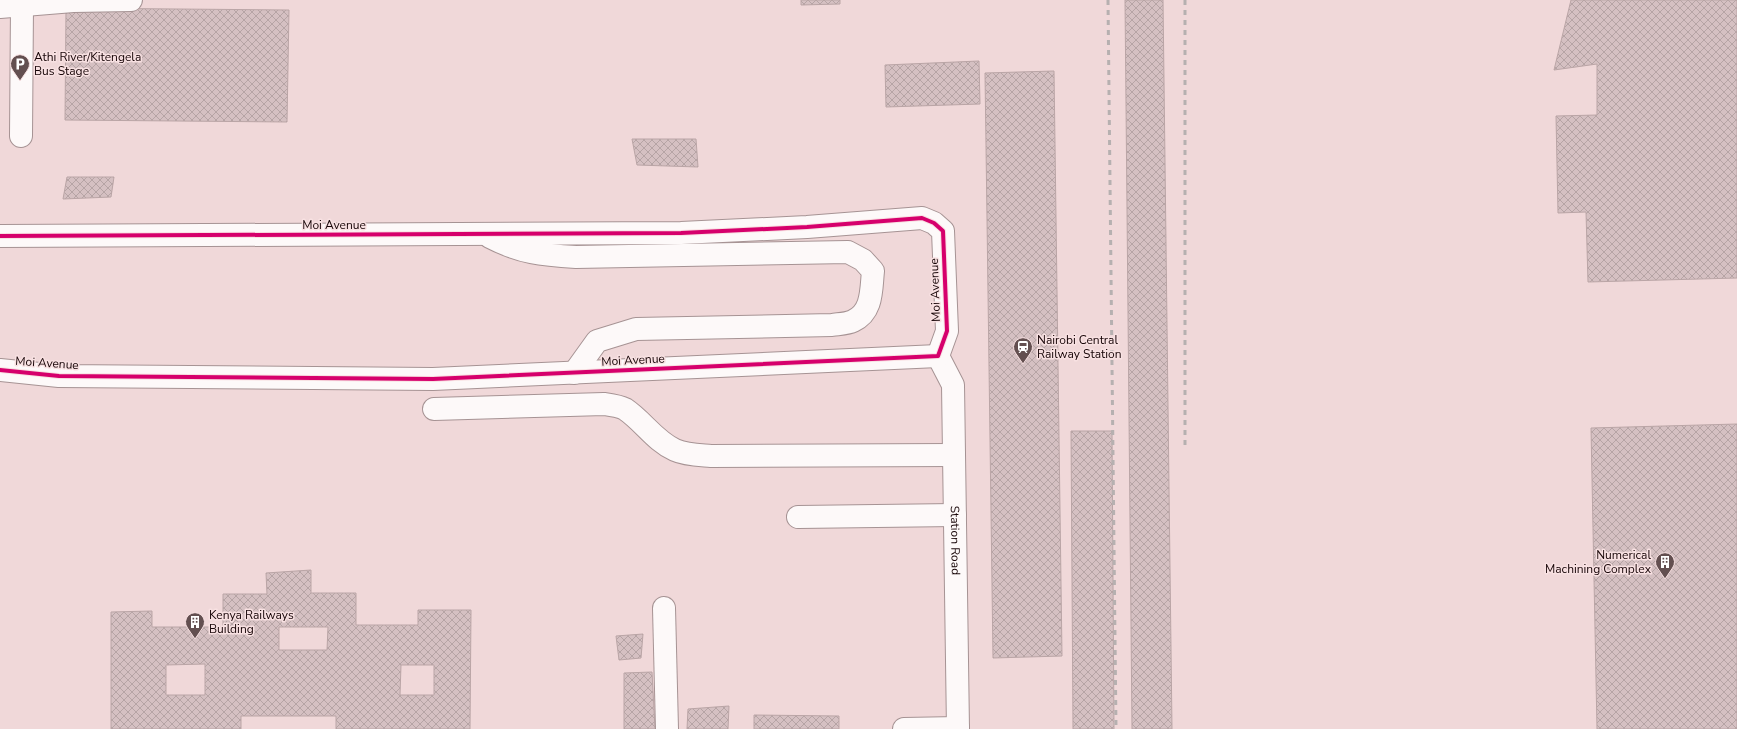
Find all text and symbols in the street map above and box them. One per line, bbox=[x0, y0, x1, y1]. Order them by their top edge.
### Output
place label: Athi River/Kitengela Bus Stage bbox=[34, 49, 141, 79]
parking icon: Athi River/Kitengela Bus Stage bbox=[9, 53, 31, 81]
street label: Moi Avenue bbox=[302, 217, 366, 233]
street label: Moi Avenue bbox=[926, 258, 944, 322]
place label: Nairobi Central Railway Station bbox=[1037, 332, 1121, 362]
station icon: Nairobi Central Railway Station bbox=[1012, 336, 1034, 364]
street label: Moi Avenue bbox=[601, 350, 665, 370]
street label: Moi Avenue bbox=[15, 353, 79, 373]
street label: Station Road bbox=[947, 505, 964, 575]
place label: Numerical Machining Complex bbox=[1545, 547, 1652, 577]
building icon: Numerical Machining Complex bbox=[1654, 551, 1676, 579]
place label: Kenya Railways Building bbox=[209, 607, 294, 637]
building icon: Kenya Railways Building bbox=[184, 611, 206, 639]

